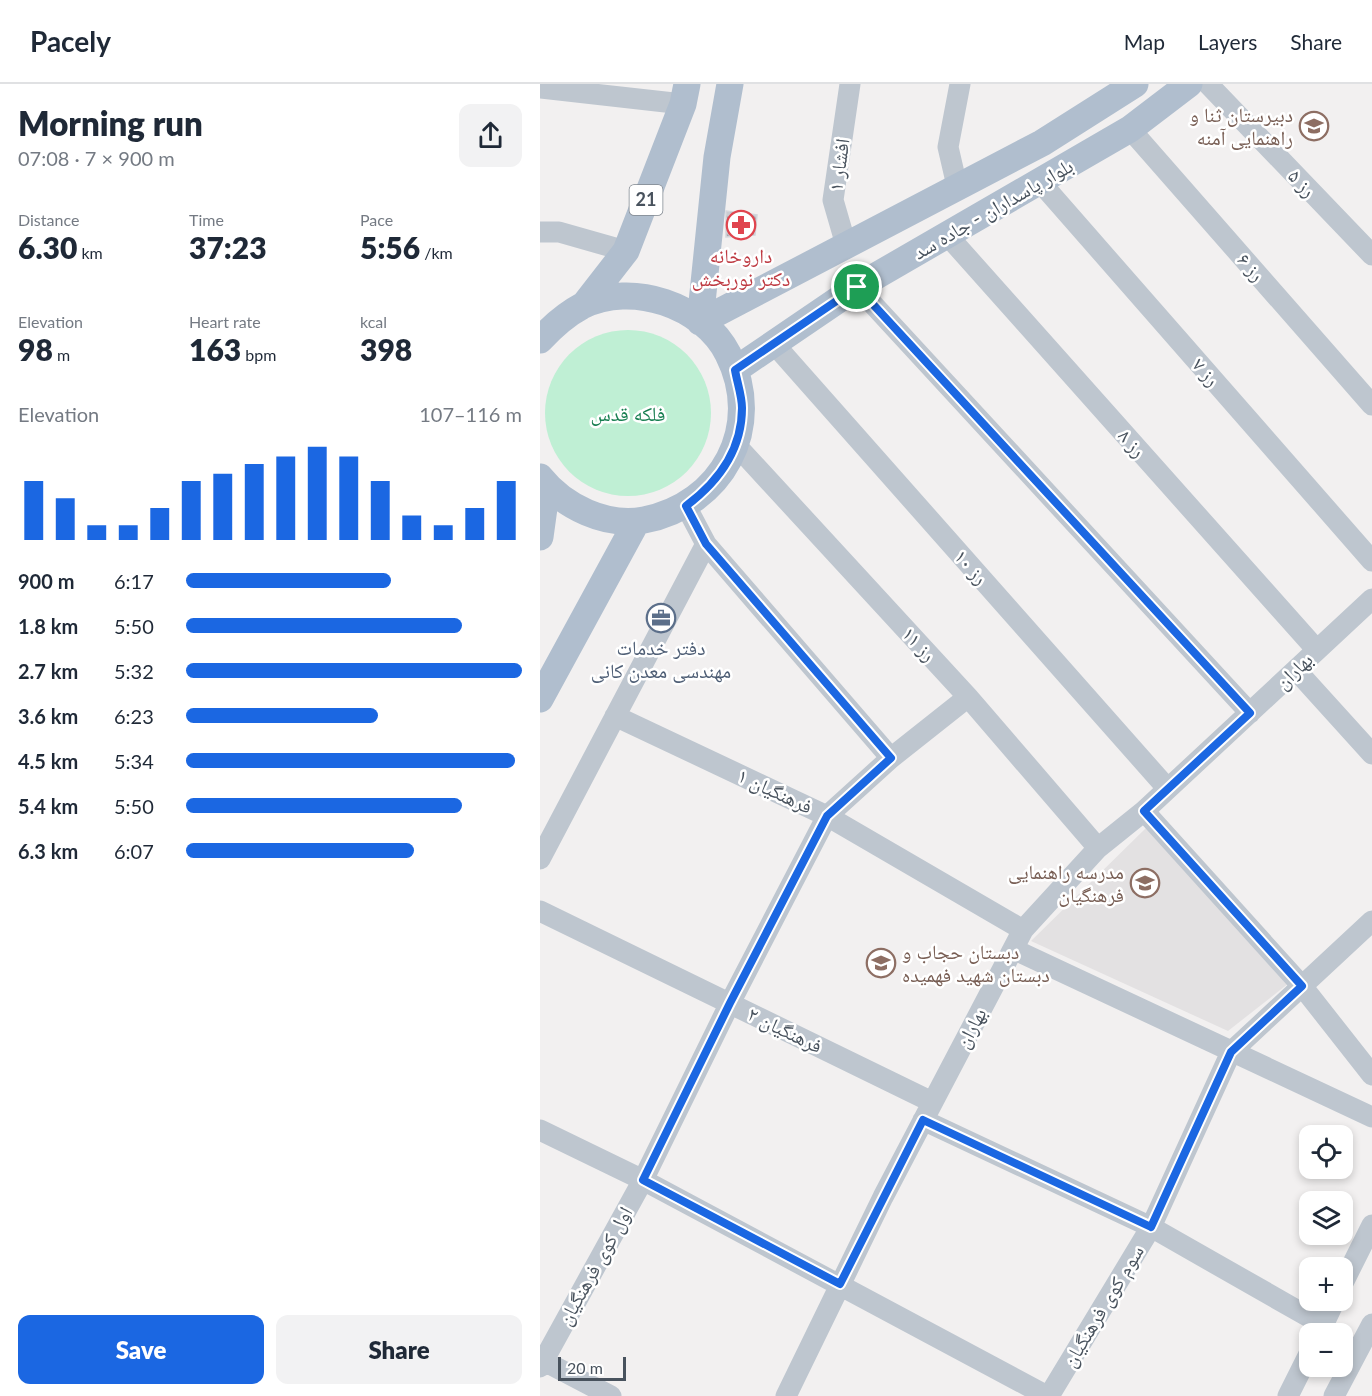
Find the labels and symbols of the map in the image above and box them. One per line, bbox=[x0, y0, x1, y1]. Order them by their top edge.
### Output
place label: دبیرستان ثنا و راهنمایی آمنه bbox=[1189, 102, 1293, 150]
school or university icon: دبیرستان ثنا و راهنمایی آمنه bbox=[1298, 110, 1330, 142]
street label: افشار ۱ bbox=[822, 137, 854, 193]
street label: بلوار پاسداران - جاده سد bbox=[908, 153, 1077, 265]
street label: رز ۵ bbox=[1284, 163, 1322, 201]
road number: 21 bbox=[630, 185, 662, 215]
pharmacy icon: داروخانه دکتر نوربخش bbox=[725, 209, 757, 241]
place label: داروخانه دکتر نوربخش bbox=[692, 243, 790, 291]
street label: رز ۶ bbox=[1233, 247, 1271, 285]
pin bbox=[831, 261, 882, 312]
street label: رز ۷ bbox=[1188, 352, 1226, 390]
park label: فلکه قدس bbox=[591, 401, 665, 426]
street label: رز ۸ bbox=[1114, 423, 1152, 461]
street label: رز ۱۰ bbox=[950, 544, 994, 589]
office icon: دفتر خدمات مهندسی معدن کانی bbox=[645, 602, 677, 634]
street label: رز ۱۱ bbox=[898, 621, 942, 666]
place label: دفتر خدمات مهندسی معدن کانی bbox=[591, 635, 731, 683]
street label: بهاران bbox=[1270, 647, 1318, 694]
street label: فرهنگیان ۱ bbox=[734, 762, 817, 819]
place label: مدرسه راهنمایی فرهنگیان bbox=[1008, 859, 1124, 907]
school or university icon: مدرسه راهنمایی فرهنگیان bbox=[1129, 867, 1161, 899]
place label: دبستان حجاب و دبستان شهید فهمیده bbox=[902, 939, 1050, 987]
school or university icon: دبستان حجاب و دبستان شهید فهمیده bbox=[865, 947, 897, 979]
street label: فرهنگیان ۲ bbox=[744, 1001, 827, 1058]
street label: بهاران bbox=[950, 1003, 992, 1052]
street label: اول کوی فرهنگیان bbox=[552, 1202, 637, 1330]
street label: سوم کوی فرهنگیان bbox=[1056, 1240, 1151, 1372]
scale bar bbox=[558, 1354, 626, 1382]

